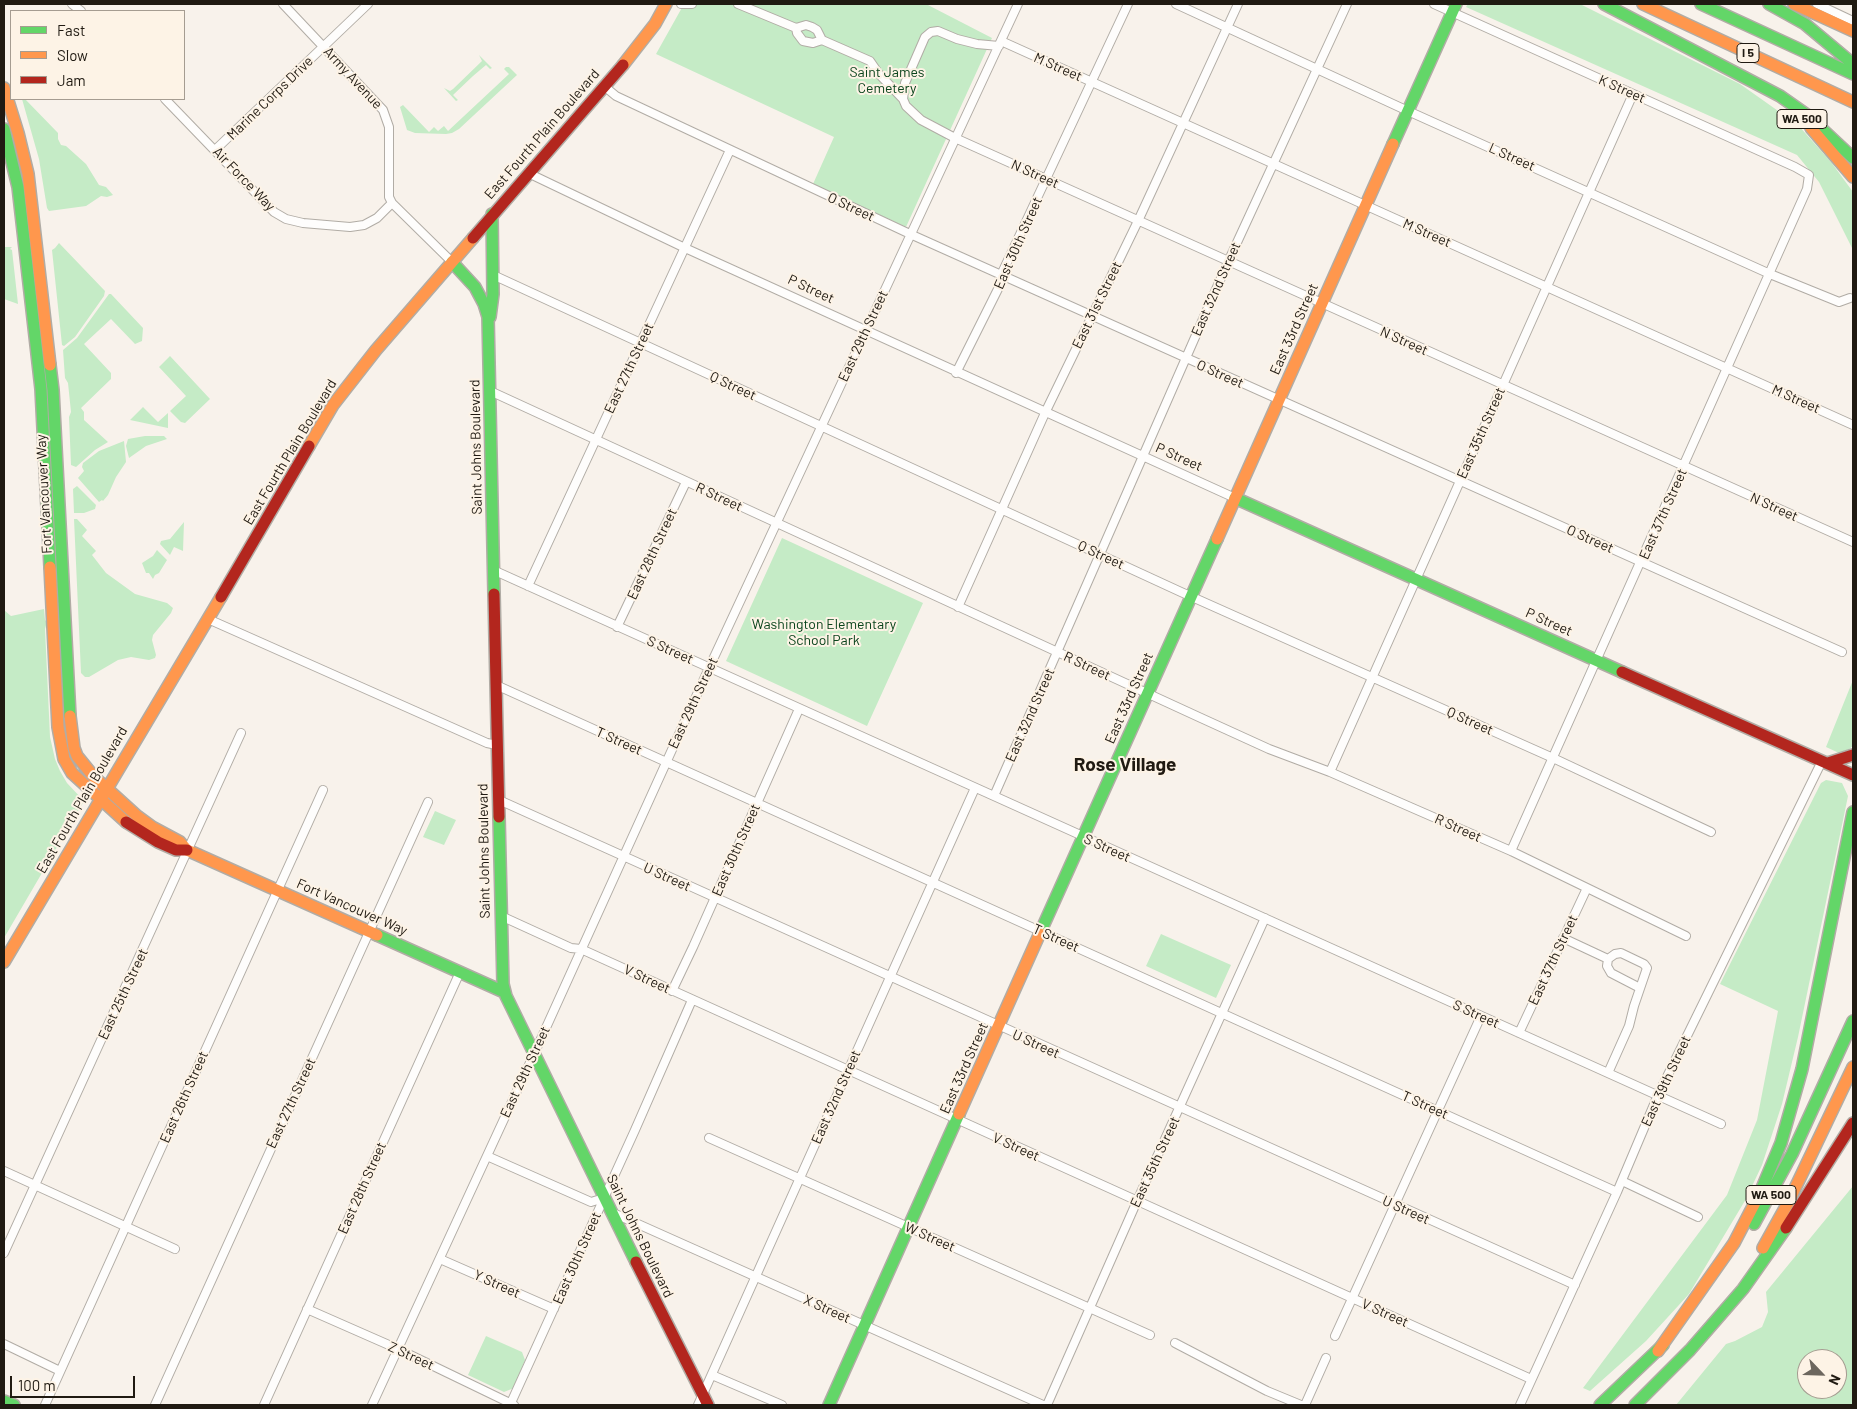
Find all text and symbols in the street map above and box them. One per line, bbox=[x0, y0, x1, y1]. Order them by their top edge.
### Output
legend bbox=[10, 10, 185, 100]
text: Fast bbox=[57, 21, 85, 39]
street label: Army Avenue bbox=[320, 43, 386, 113]
road number: I 5 bbox=[1737, 44, 1759, 62]
text: Slow bbox=[57, 46, 88, 64]
street label: M Street bbox=[1031, 49, 1085, 85]
street label: Marine Corps Drive bbox=[223, 53, 317, 143]
park label: Saint James Cemetery bbox=[849, 64, 925, 96]
street label: East Fourth Plain Boulevard bbox=[481, 66, 603, 202]
text: Jam bbox=[57, 71, 86, 89]
street label: K Street bbox=[1596, 71, 1648, 107]
road number: WA 500 bbox=[1777, 110, 1827, 128]
street label: L Street bbox=[1486, 139, 1538, 175]
street label: Air Force Way bbox=[209, 143, 279, 215]
street label: N Street bbox=[1009, 156, 1061, 192]
street label: O Street bbox=[825, 189, 877, 225]
street label: East 30th Street bbox=[990, 194, 1046, 292]
street label: M Street bbox=[1400, 215, 1454, 251]
street label: East 32nd Street bbox=[1188, 239, 1244, 339]
street label: East 31st Street bbox=[1069, 259, 1125, 351]
street label: P Street bbox=[785, 271, 837, 307]
street label: East 33rd Street bbox=[1266, 281, 1322, 377]
street label: East 29th Street bbox=[835, 288, 891, 384]
street label: East 27th Street bbox=[601, 320, 657, 416]
street label: N Street bbox=[1378, 323, 1430, 359]
street label: O Street bbox=[1194, 356, 1246, 392]
street label: Q Street bbox=[707, 368, 759, 404]
street label: East Fourth Plain Boulevard bbox=[240, 376, 340, 528]
street label: Saint Johns Boulevard bbox=[466, 379, 486, 515]
street label: M Street bbox=[1769, 381, 1823, 417]
street label: East 35th Street bbox=[1453, 385, 1509, 481]
street label: Fort Vancouver Way bbox=[32, 434, 56, 554]
street label: P Street bbox=[1153, 439, 1205, 475]
street label: East 37th Street bbox=[1635, 466, 1691, 562]
street label: R Street bbox=[693, 479, 745, 515]
street label: N Street bbox=[1748, 489, 1800, 525]
street label: East 28th Street bbox=[624, 506, 680, 602]
street label: O Street bbox=[1564, 521, 1616, 557]
street label: Q Street bbox=[1075, 537, 1127, 573]
street label: P Street bbox=[1523, 604, 1575, 640]
park label: Washington Elementary School Park bbox=[752, 616, 896, 648]
street label: S Street bbox=[644, 632, 696, 668]
street label: R Street bbox=[1061, 648, 1113, 684]
street label: East 33rd Street bbox=[1101, 650, 1157, 746]
street label: East 29th Street bbox=[665, 655, 721, 751]
street label: East 32nd Street bbox=[1002, 665, 1058, 765]
street label: Q Street bbox=[1444, 703, 1496, 739]
street label: T Street bbox=[593, 723, 645, 759]
street label: East Fourth Plain Boulevard bbox=[33, 724, 131, 876]
district label: Rose Village bbox=[1074, 754, 1176, 776]
street label: Saint Johns Boulevard bbox=[474, 783, 494, 919]
street label: East 30th Street bbox=[708, 801, 764, 899]
street label: R Street bbox=[1432, 810, 1484, 846]
street label: S Street bbox=[1081, 830, 1133, 866]
street label: U Street bbox=[641, 859, 693, 895]
street label: Fort Vancouver Way bbox=[294, 875, 410, 939]
street label: East 37th Street bbox=[1525, 912, 1581, 1008]
street label: T Street bbox=[1030, 920, 1082, 956]
street label: East 25th Street bbox=[95, 946, 151, 1042]
street label: V Street bbox=[621, 961, 673, 997]
street label: S Street bbox=[1450, 996, 1502, 1032]
street label: East 33rd Street bbox=[936, 1020, 992, 1116]
street label: East 29th Street bbox=[497, 1024, 553, 1120]
street label: U Street bbox=[1010, 1026, 1062, 1062]
street label: East 39th Street bbox=[1638, 1033, 1694, 1129]
street label: East 32nd Street bbox=[808, 1047, 864, 1147]
street label: East 26th Street bbox=[156, 1049, 212, 1145]
street label: East 27th Street bbox=[263, 1055, 319, 1151]
street label: T Street bbox=[1399, 1087, 1451, 1123]
street label: East 35th Street bbox=[1127, 1114, 1183, 1210]
street label: V Street bbox=[990, 1129, 1042, 1165]
street label: East 28th Street bbox=[334, 1139, 390, 1237]
street label: Saint Johns Boulevard bbox=[603, 1171, 677, 1301]
road number: WA 500 bbox=[1746, 1186, 1796, 1204]
street label: U Street bbox=[1380, 1192, 1432, 1228]
street label: East 30th Street bbox=[549, 1209, 605, 1307]
street label: W Street bbox=[902, 1218, 958, 1256]
street label: Y Street bbox=[471, 1266, 523, 1302]
street label: X Street bbox=[801, 1291, 853, 1327]
street label: V Street bbox=[1359, 1295, 1411, 1331]
street label: Z Street bbox=[385, 1338, 437, 1374]
north arrow bbox=[1797, 1349, 1847, 1399]
scale bar bbox=[12, 1366, 138, 1398]
text: N bbox=[1826, 1372, 1845, 1388]
text: 100 m bbox=[18, 1376, 56, 1394]

